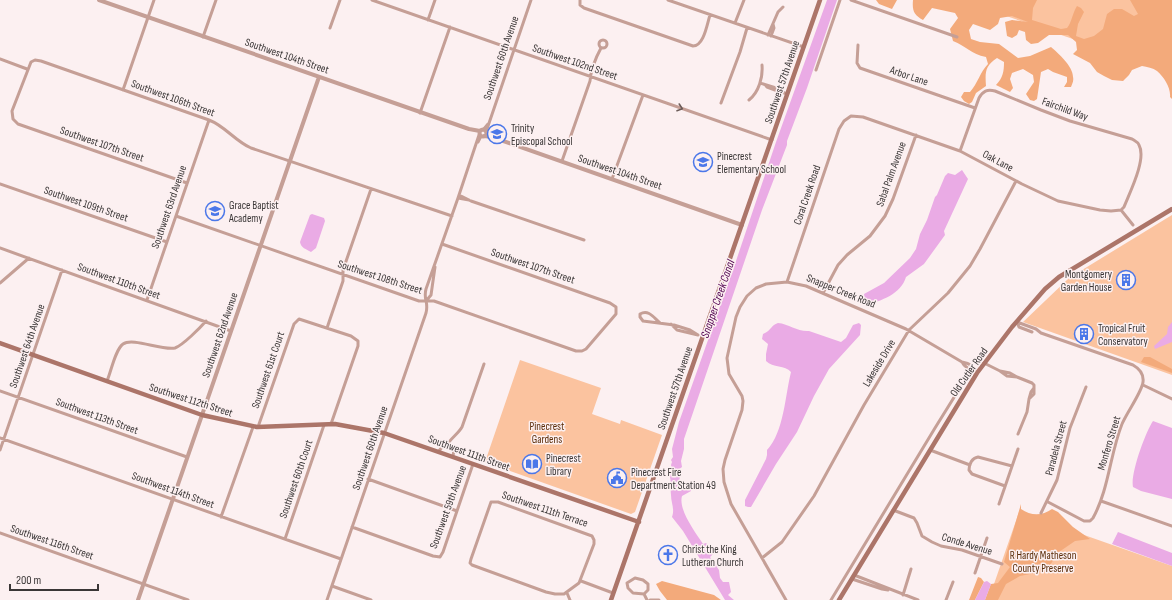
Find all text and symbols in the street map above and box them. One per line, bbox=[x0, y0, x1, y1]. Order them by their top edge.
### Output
street label: Southwest 60th Avenue bbox=[481, 14, 521, 102]
street label: Southwest 104th Street bbox=[243, 36, 331, 77]
street label: Southwest 57th Avenue bbox=[762, 39, 802, 125]
street label: Southwest 102nd Street bbox=[531, 41, 620, 83]
street label: Arbor Lane bbox=[887, 63, 930, 89]
street label: Southwest 106th Street bbox=[129, 77, 217, 119]
street label: Fairchild Way bbox=[1040, 95, 1090, 124]
one-way arrow bbox=[676, 103, 683, 111]
place label: Trinity Episcopal School bbox=[511, 122, 573, 148]
school or university icon: Trinity Episcopal School bbox=[486, 123, 508, 145]
street label: Southwest 107th Street bbox=[58, 124, 146, 165]
street label: Sabal Palm Avenue bbox=[873, 140, 909, 208]
street label: Oak Lane bbox=[980, 148, 1016, 174]
place label: Pinecrest Elementary School bbox=[717, 150, 786, 176]
school or university icon: Pinecrest Elementary School bbox=[692, 151, 714, 173]
street label: Southwest 104th Street bbox=[576, 152, 664, 193]
street label: Coral Creek Road bbox=[791, 163, 823, 227]
street label: Southwest 63rd Avenue bbox=[149, 164, 189, 250]
street label: Southwest 109th Street bbox=[42, 183, 130, 225]
place label: Grace Baptist Academy bbox=[228, 199, 279, 225]
school or university icon: Grace Baptist Academy bbox=[204, 200, 226, 222]
street label: Southwest 107th Street bbox=[489, 246, 577, 287]
street label: Southwest 108th Street bbox=[336, 257, 425, 297]
water label: Snapper Creek Canal bbox=[698, 257, 739, 340]
street label: Southwest 110th Street bbox=[76, 260, 163, 302]
place label: Montgomery Garden House bbox=[1061, 268, 1113, 294]
building icon: Montgomery Garden House bbox=[1115, 269, 1137, 291]
street label: Snapper Creek Road bbox=[804, 271, 878, 311]
street label: Southwest 62nd Avenue bbox=[199, 291, 241, 379]
street label: Southwest 64th Avenue bbox=[7, 302, 47, 390]
place label: Tropical Fruit Conservatory bbox=[1098, 322, 1149, 348]
building icon: Tropical Fruit Conservatory bbox=[1073, 323, 1095, 345]
street label: Southwest 61st Court bbox=[249, 329, 287, 410]
street label: Lakeside Drive bbox=[860, 337, 898, 389]
street label: Southwest 57th Avenue bbox=[655, 345, 695, 431]
street label: Old Cutler Road bbox=[947, 345, 991, 399]
street label: Southwest 112th Street bbox=[148, 380, 235, 420]
street label: Southwest 113th Street bbox=[54, 395, 141, 437]
street label: Southwest 60th Avenue bbox=[350, 404, 390, 492]
street label: Monfero Street bbox=[1095, 414, 1124, 472]
street label: Paradela Street bbox=[1042, 419, 1070, 477]
park label: Pinecrest Gardens bbox=[530, 420, 565, 446]
street label: Southwest 111th Street bbox=[426, 432, 512, 474]
street label: Southwest 60th Court bbox=[276, 437, 316, 520]
place label: Pinecrest Library bbox=[546, 452, 581, 478]
library icon: Pinecrest Library bbox=[521, 453, 543, 475]
street label: Southwest 59th Avenue bbox=[427, 464, 469, 550]
place label: Pinecrest Fire Department Station 49 bbox=[631, 466, 716, 492]
public building icon: Pinecrest Fire Department Station 49 bbox=[606, 467, 628, 489]
street label: Southwest 114th Street bbox=[130, 469, 217, 511]
street label: Southwest 111th Terrace bbox=[500, 488, 590, 530]
street label: Southwest 116th Street bbox=[9, 522, 96, 563]
street label: Conde Avenue bbox=[940, 530, 994, 558]
place label: Christ the King Lutheran Church bbox=[682, 543, 744, 569]
church icon: Christ the King Lutheran Church bbox=[657, 544, 679, 566]
park label: R Hardy Matheson County Preserve bbox=[1010, 549, 1077, 575]
scale bar bbox=[10, 566, 98, 592]
text: 200 m bbox=[16, 573, 42, 588]

